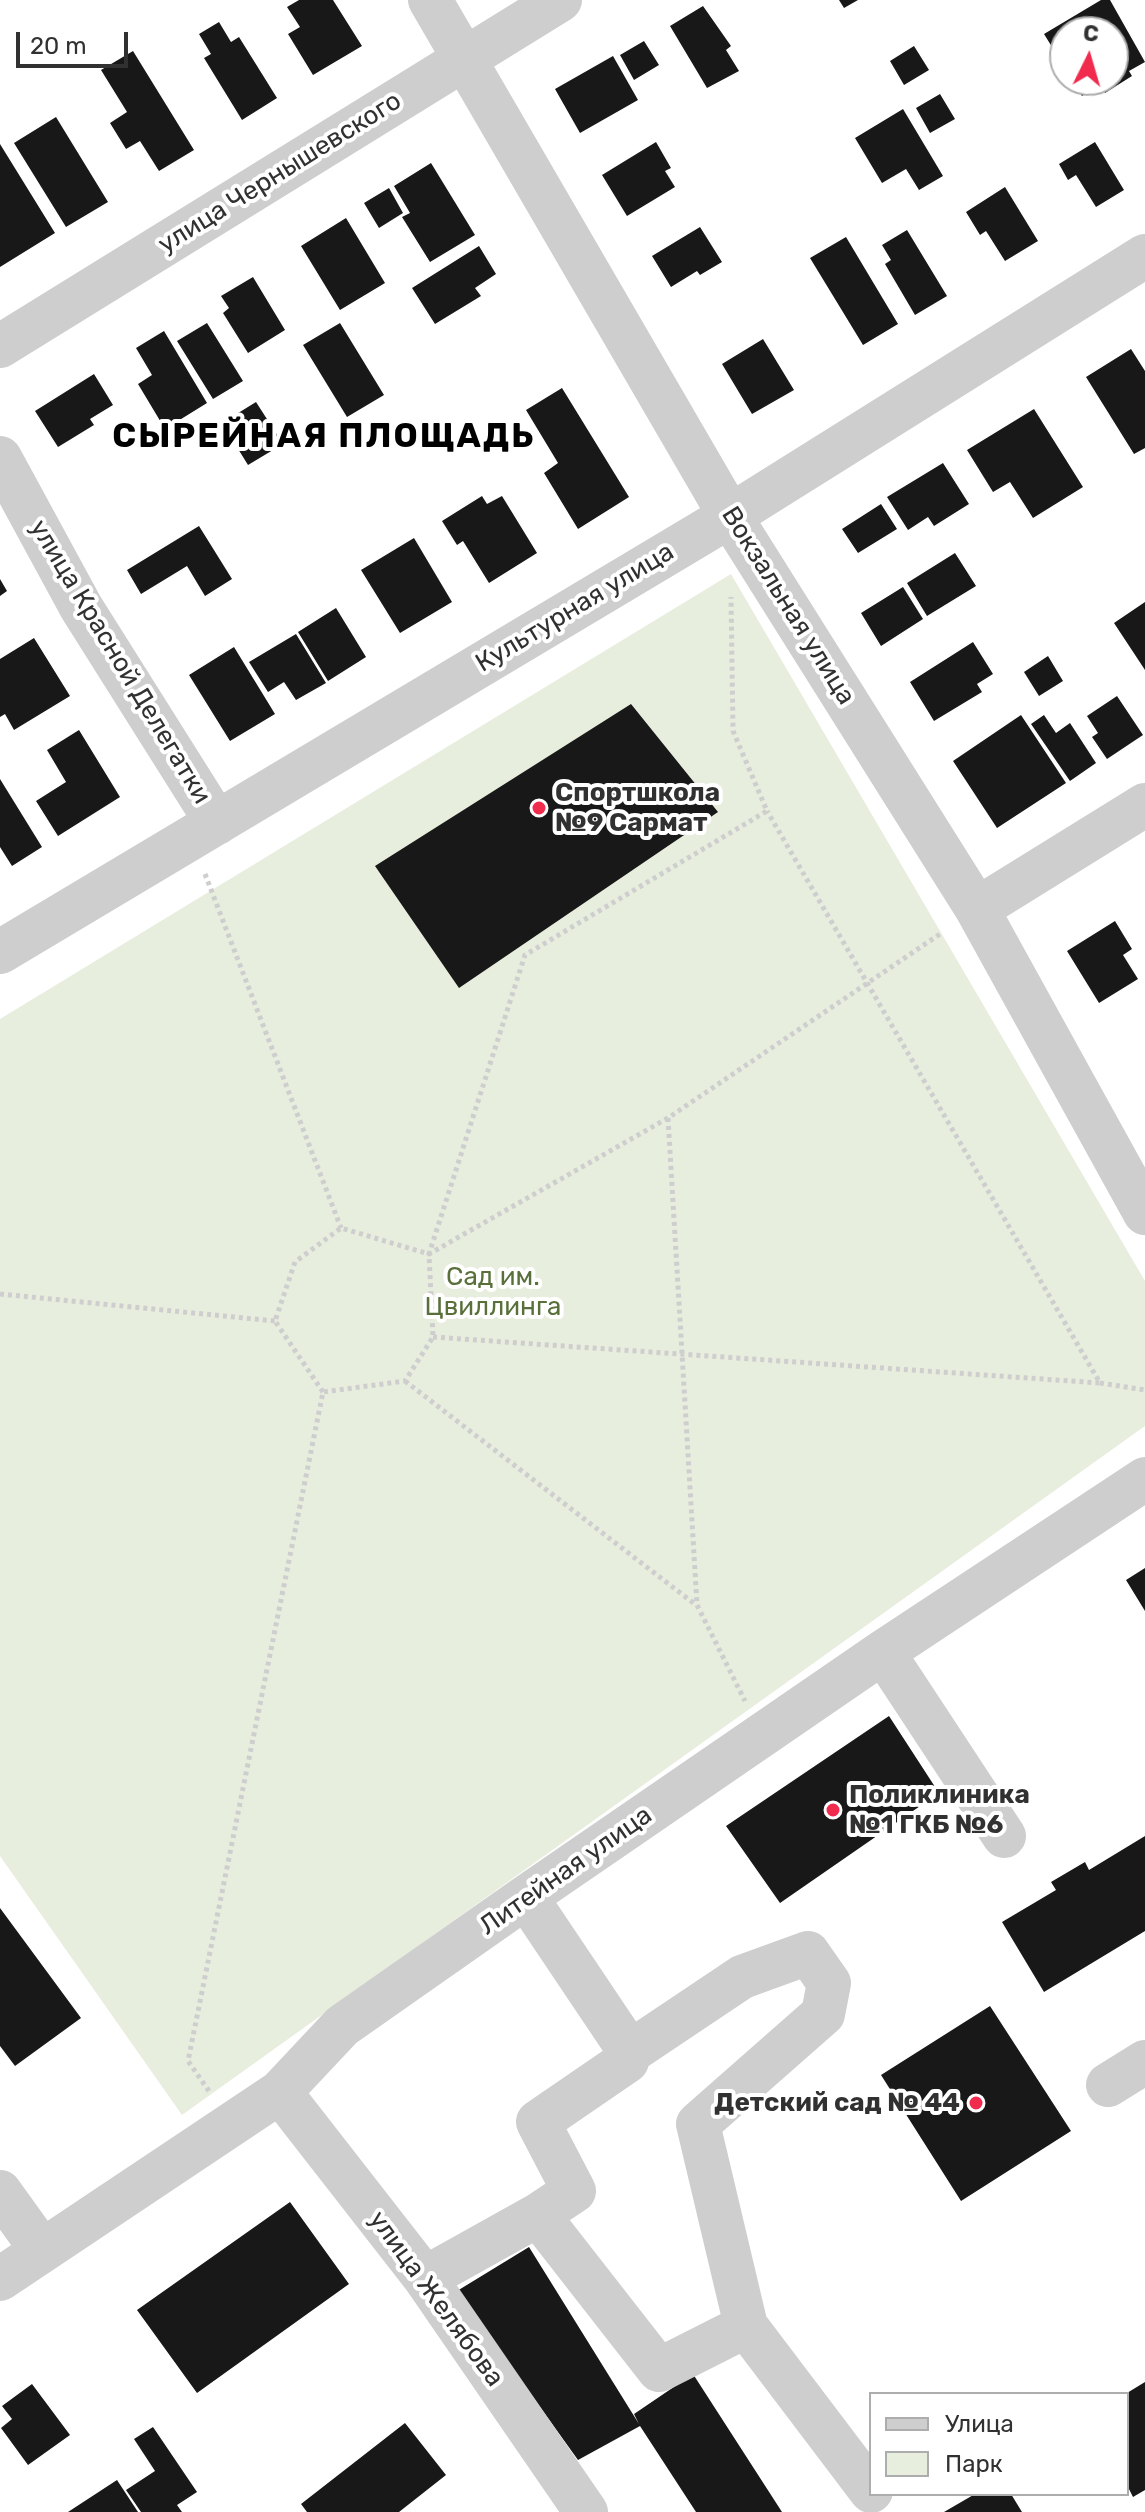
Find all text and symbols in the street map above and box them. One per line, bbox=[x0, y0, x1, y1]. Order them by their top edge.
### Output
scale bar bbox=[20, 16, 132, 66]
north arrow bbox=[1049, 16, 1129, 96]
text: С bbox=[1082, 19, 1100, 48]
text: 20 m bbox=[30, 32, 87, 60]
street label: улица Чернышевского bbox=[153, 85, 407, 261]
district label: СЫРЕЙНАЯ ПЛОЩАДЬ bbox=[112, 417, 536, 457]
street label: Вокзальная улица bbox=[714, 501, 862, 711]
street label: улица Красной Делегатки bbox=[23, 514, 217, 810]
street label: Культурная улица bbox=[470, 537, 680, 679]
place label: Спортшкола №9 Сармат bbox=[555, 777, 720, 838]
marker: Спортшкола №9 Сармат bbox=[530, 799, 548, 817]
park label: Сад им. Цвиллинга bbox=[425, 1261, 561, 1322]
place label: Поликлиника №1 ГКБ №6 bbox=[849, 1779, 1030, 1840]
street label: Литейная улица bbox=[474, 1800, 658, 1942]
marker: Поликлиника №1 ГКБ №6 bbox=[824, 1801, 842, 1819]
place label: Детский сад № 44 bbox=[714, 2087, 960, 2119]
marker: Детский сад № 44 bbox=[967, 2094, 985, 2112]
street label: улица Желябова bbox=[362, 2205, 510, 2393]
legend bbox=[869, 2392, 1129, 2496]
text: Улица bbox=[945, 2410, 1014, 2438]
text: Парк bbox=[945, 2450, 1003, 2478]

